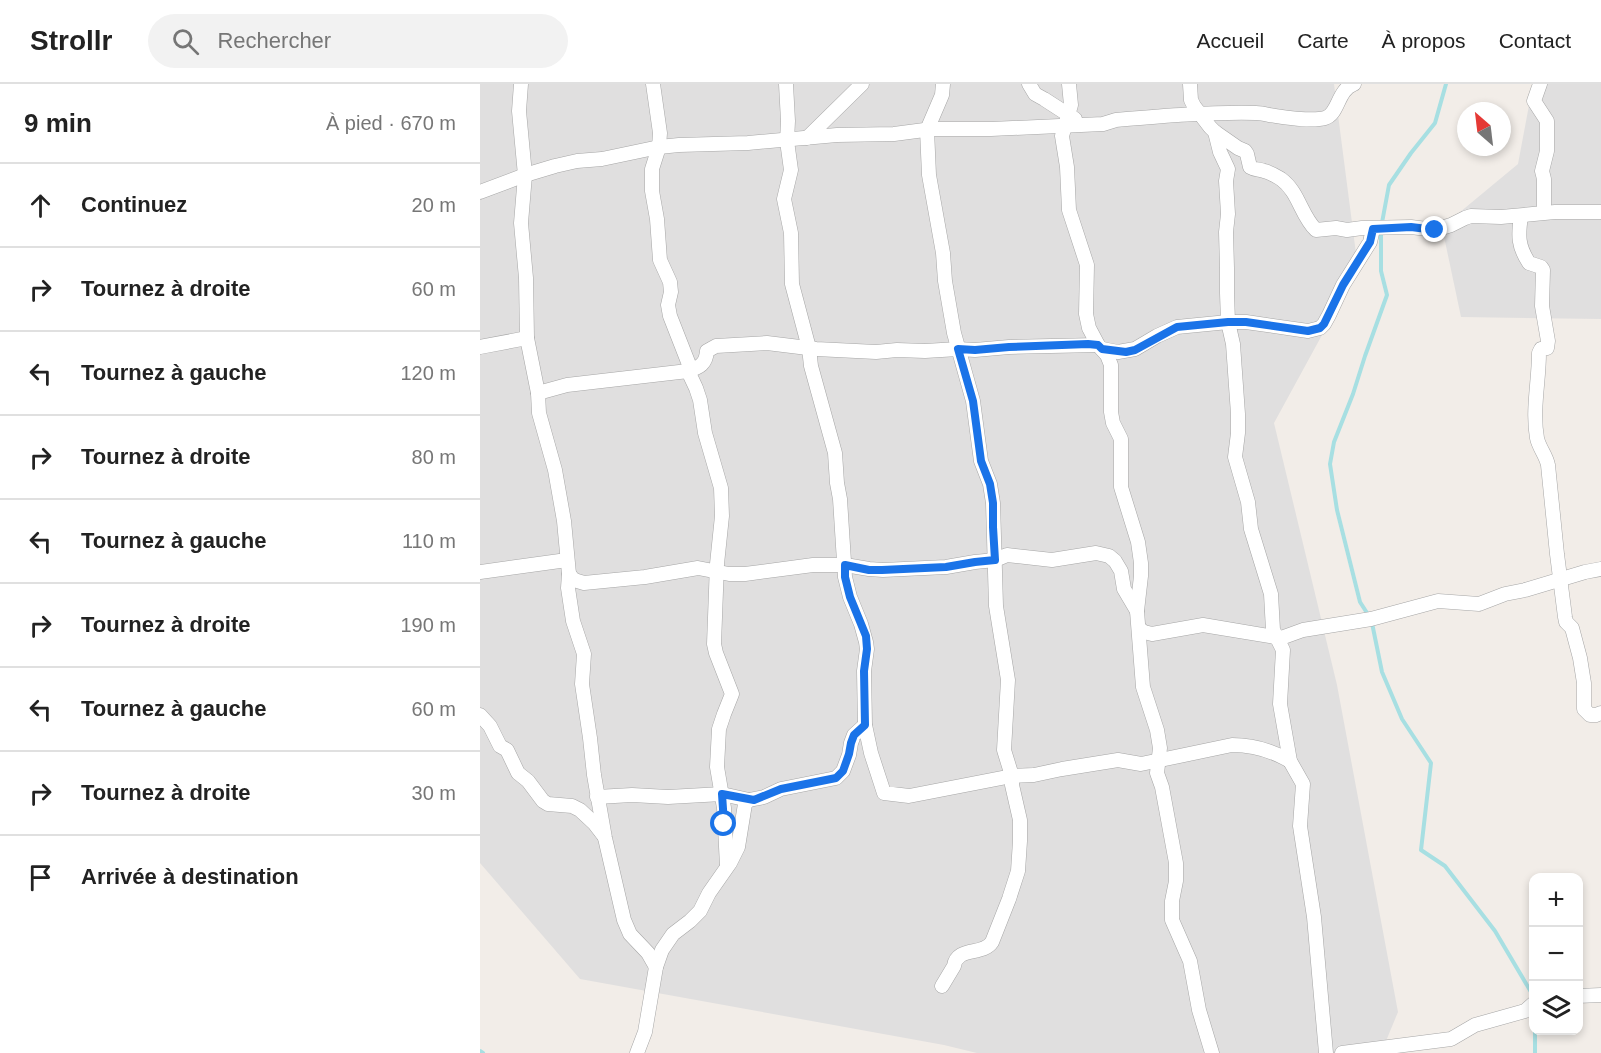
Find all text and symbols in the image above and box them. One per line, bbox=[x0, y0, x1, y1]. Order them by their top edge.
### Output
search box bbox=[148, 14, 568, 68]
text: Strollr bbox=[30, 25, 112, 56]
icon: search bbox=[169, 25, 202, 58]
text: Rechercher bbox=[217, 28, 331, 53]
text: Accueil bbox=[1197, 29, 1264, 52]
text: Carte bbox=[1297, 29, 1349, 52]
text: À propos bbox=[1382, 29, 1466, 52]
text: Contact bbox=[1499, 29, 1571, 52]
north arrow bbox=[1457, 102, 1511, 156]
text: 9 min bbox=[24, 108, 92, 138]
text: À pied · 670 m bbox=[326, 112, 456, 134]
icon: ahead bbox=[24, 189, 57, 222]
text: Continuez bbox=[81, 192, 187, 217]
text: 20 m bbox=[412, 194, 456, 216]
route end bbox=[1421, 216, 1447, 242]
icon: right bbox=[24, 273, 57, 306]
text: Tournez à droite bbox=[81, 276, 251, 301]
text: 60 m bbox=[412, 278, 456, 300]
icon: left bbox=[24, 357, 57, 390]
text: Tournez à gauche bbox=[81, 360, 266, 385]
text: 120 m bbox=[400, 362, 456, 384]
icon: right bbox=[24, 441, 57, 474]
text: Tournez à droite bbox=[81, 444, 251, 469]
text: 80 m bbox=[412, 446, 456, 468]
icon: left bbox=[24, 525, 57, 558]
text: Tournez à gauche bbox=[81, 528, 266, 553]
text: 110 m bbox=[402, 530, 456, 552]
icon: right bbox=[24, 609, 57, 642]
text: Tournez à droite bbox=[81, 612, 251, 637]
text: 190 m bbox=[400, 614, 456, 636]
icon: left bbox=[24, 693, 57, 726]
text: Tournez à gauche bbox=[81, 696, 266, 721]
text: 60 m bbox=[412, 698, 456, 720]
icon: right bbox=[24, 777, 57, 810]
text: Tournez à droite bbox=[81, 780, 251, 805]
text: 30 m bbox=[412, 782, 456, 804]
route start bbox=[710, 810, 736, 836]
icon: arrive bbox=[24, 861, 57, 894]
text: Arrivée à destination bbox=[81, 864, 299, 889]
map controls bbox=[1529, 873, 1583, 1035]
button: + bbox=[1529, 873, 1583, 927]
button: − bbox=[1529, 927, 1583, 981]
button: layers bbox=[1529, 981, 1583, 1035]

